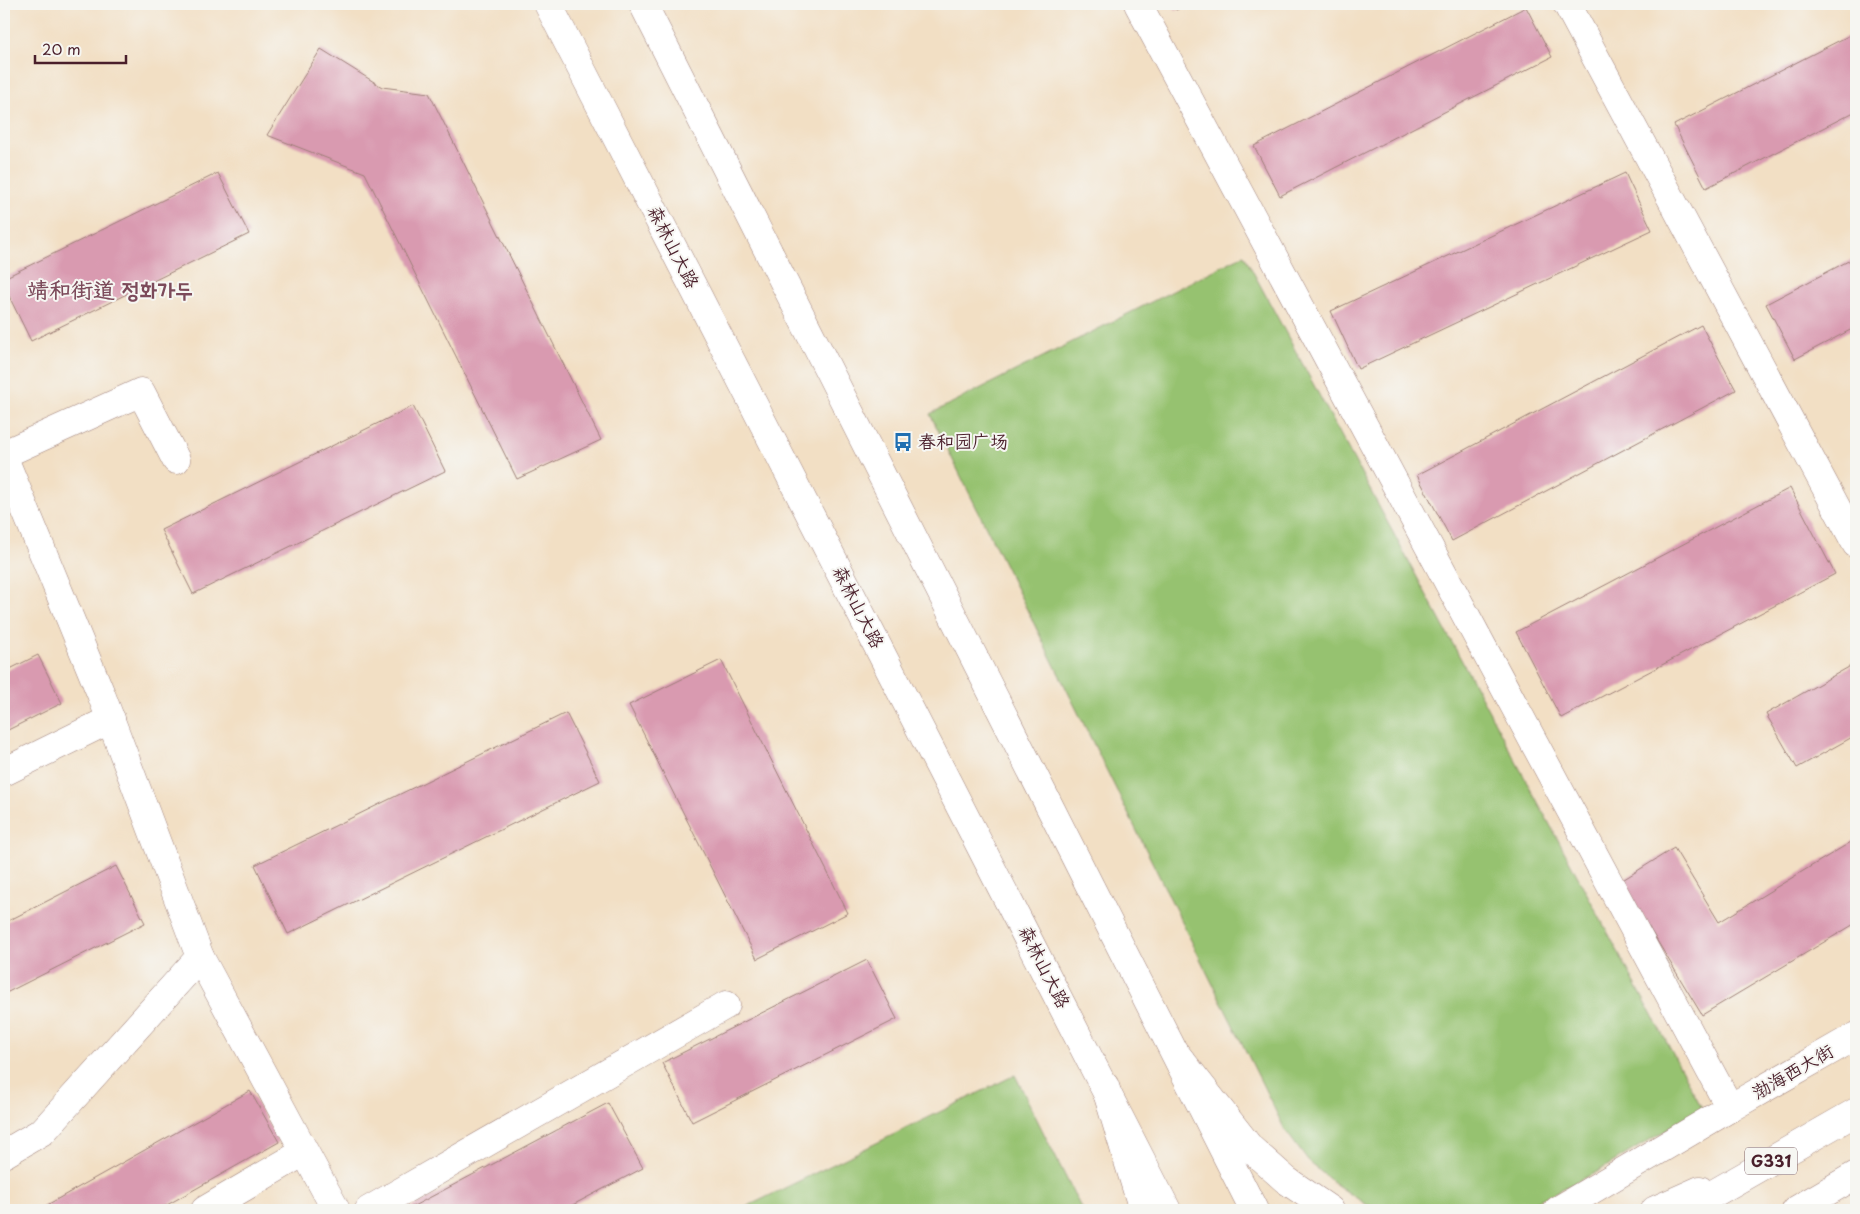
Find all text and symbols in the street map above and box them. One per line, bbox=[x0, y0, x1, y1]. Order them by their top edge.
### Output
scale bar bbox=[35, 32, 126, 64]
text: 20 m bbox=[42, 37, 81, 60]
street label: 森林山大路 bbox=[642, 200, 707, 293]
district label: 靖和街道 정화가두 bbox=[27, 272, 193, 305]
place label: 春和园广场 bbox=[918, 427, 1008, 454]
bus stop icon: 春和园广场 bbox=[892, 431, 914, 453]
street label: 森林山大路 bbox=[827, 560, 892, 653]
street label: 森林山大路 bbox=[1013, 920, 1078, 1013]
street label: 渤海西大街 bbox=[1747, 1037, 1838, 1105]
road number: G331 bbox=[1745, 1148, 1797, 1174]

